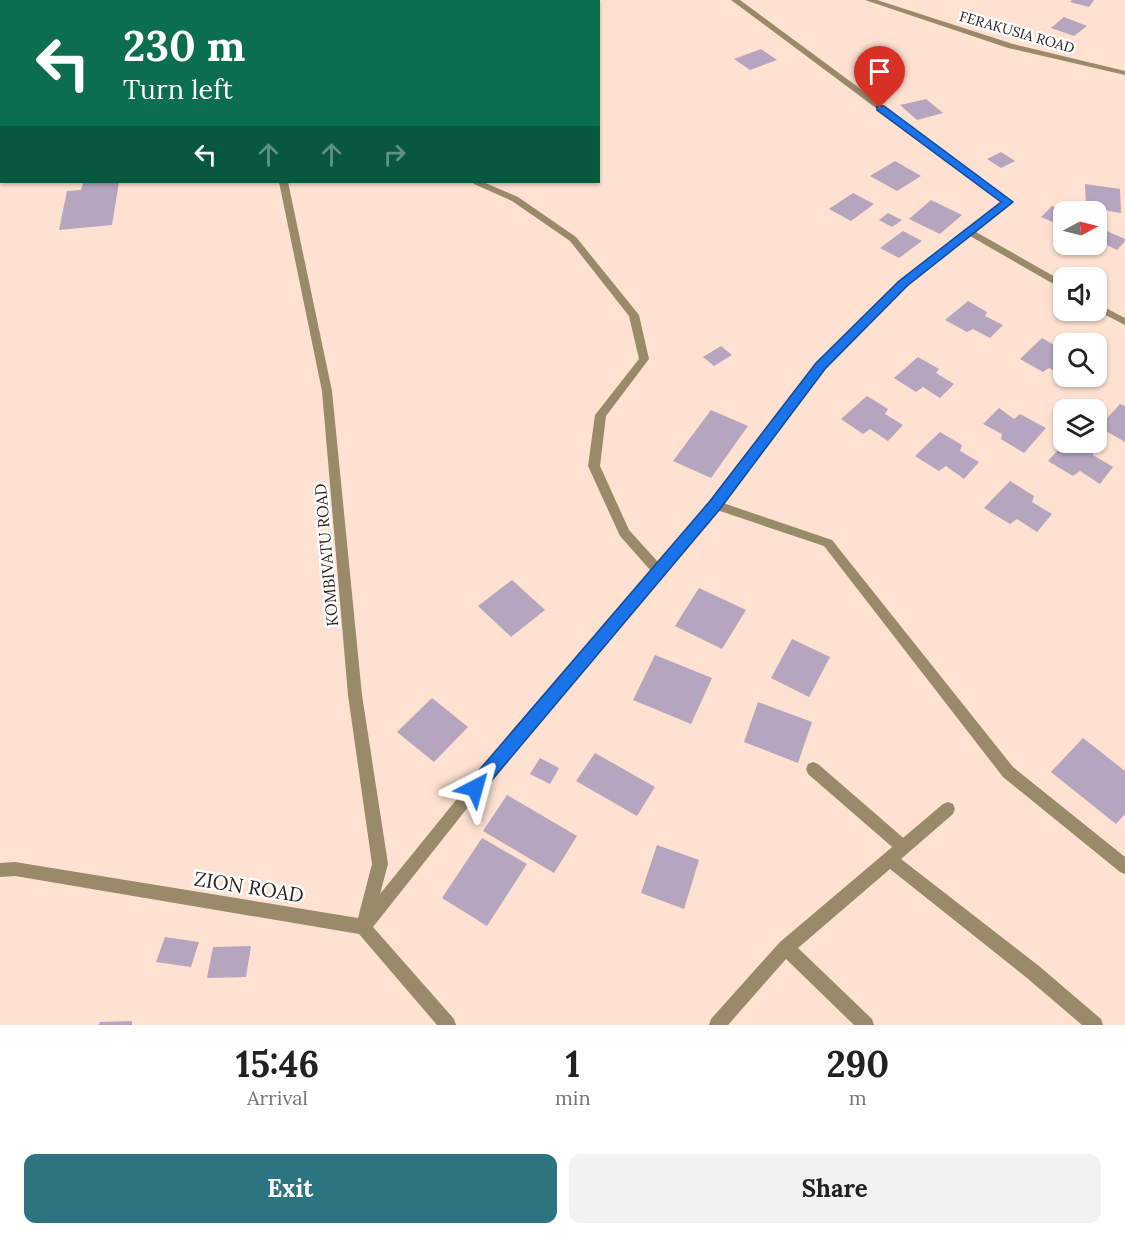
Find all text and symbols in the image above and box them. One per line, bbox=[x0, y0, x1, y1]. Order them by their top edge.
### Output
street label: FERAKUSIA ROAD bbox=[957, 7, 1077, 57]
text: 230 m bbox=[123, 19, 245, 73]
icon: left bbox=[24, 24, 102, 102]
pin bbox=[854, 46, 905, 108]
icon: arrive bbox=[863, 55, 896, 88]
text: Turn left bbox=[123, 72, 233, 106]
icon: left bbox=[189, 138, 222, 171]
icon: ahead bbox=[252, 138, 285, 171]
icon: ahead bbox=[315, 138, 348, 171]
icon: right bbox=[378, 138, 411, 171]
north arrow bbox=[1053, 201, 1107, 255]
map controls bbox=[1053, 201, 1107, 453]
button: sound bbox=[1053, 267, 1107, 321]
button: search bbox=[1053, 333, 1107, 387]
button: layers bbox=[1053, 399, 1107, 453]
street label: KOMBIVATU ROAD bbox=[310, 483, 342, 627]
position arrow bbox=[443, 756, 507, 820]
street label: ZION ROAD bbox=[193, 866, 306, 907]
text: 15:46 bbox=[236, 1041, 319, 1087]
text: 1 bbox=[565, 1041, 580, 1087]
text: 290 bbox=[826, 1041, 889, 1087]
text: Arrival bbox=[247, 1085, 308, 1110]
text: min bbox=[555, 1085, 591, 1110]
text: m bbox=[849, 1085, 867, 1110]
button: Exit bbox=[24, 1154, 557, 1223]
button: Share bbox=[569, 1154, 1101, 1223]

